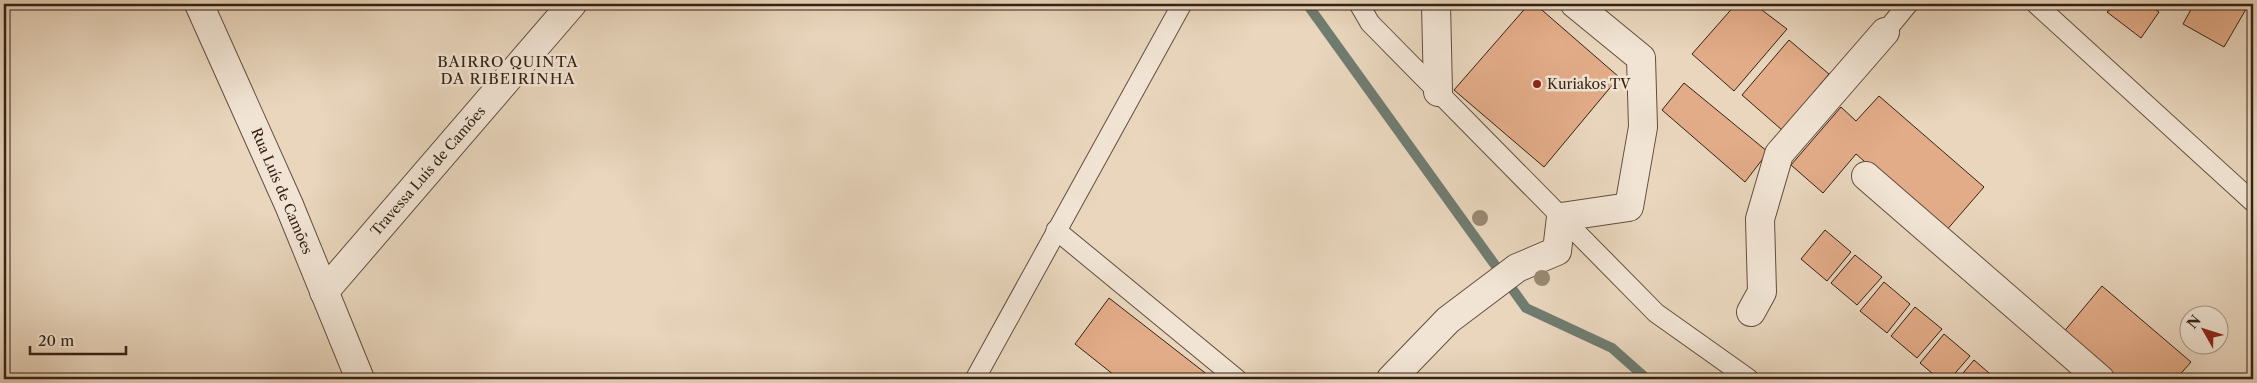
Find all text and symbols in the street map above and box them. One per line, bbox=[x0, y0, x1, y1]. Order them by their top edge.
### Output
district label: BAIRRO QUINTA DA RIBEIRINHA bbox=[437, 52, 579, 88]
place label: Kuriakos TV bbox=[1547, 75, 1631, 93]
marker: Kuriakos TV bbox=[1531, 78, 1543, 90]
street label: Travessa Luís de Camões bbox=[367, 102, 489, 240]
street label: Rua Luís de Camões bbox=[247, 125, 317, 257]
north arrow bbox=[2180, 306, 2230, 356]
text: N bbox=[2183, 311, 2205, 332]
scale bar bbox=[30, 323, 126, 355]
text: 20 m bbox=[38, 331, 74, 350]

